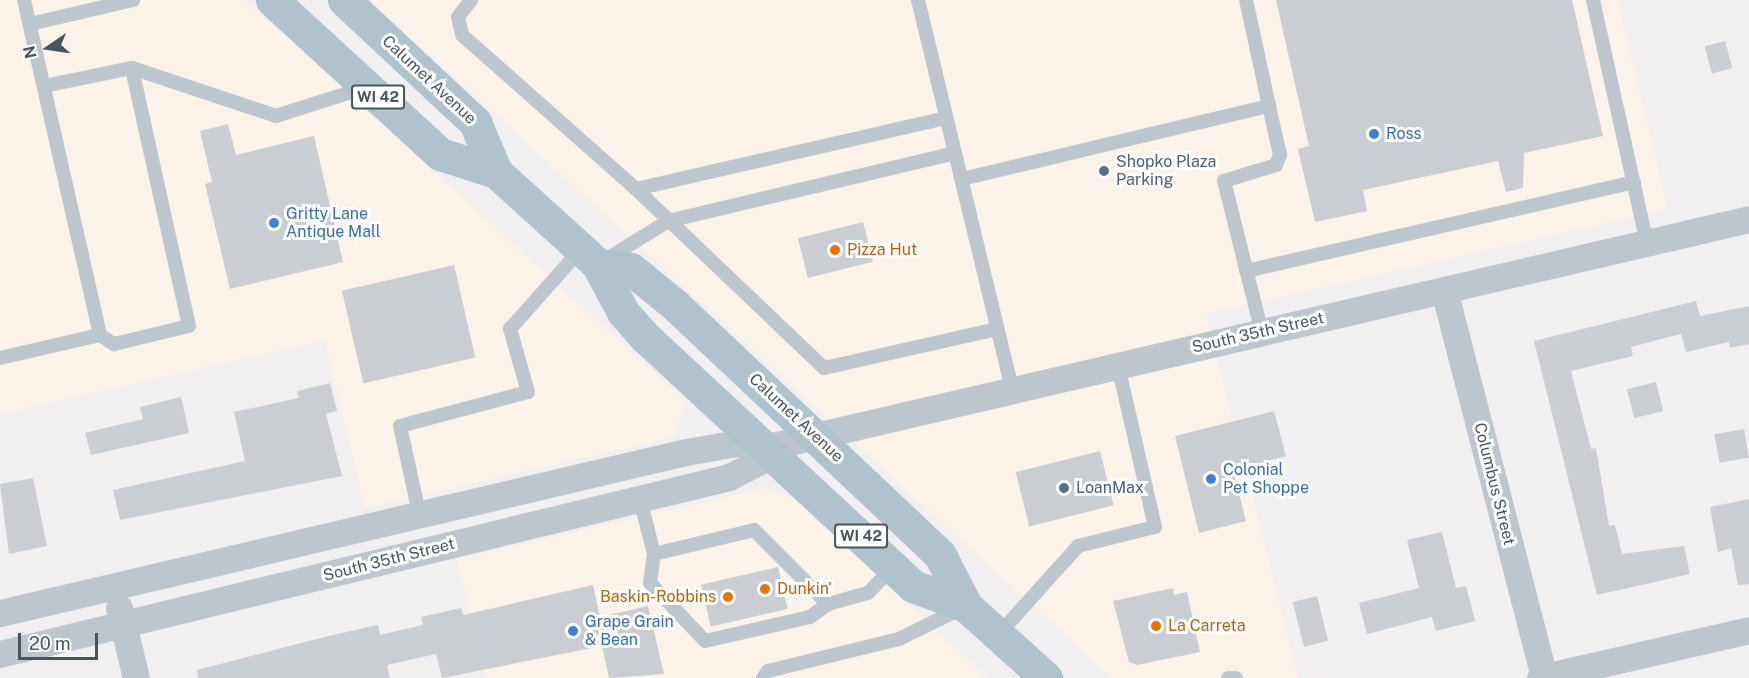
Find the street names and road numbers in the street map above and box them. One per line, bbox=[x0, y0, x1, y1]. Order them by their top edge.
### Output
street label: Calumet Avenue bbox=[378, 32, 480, 128]
road number: WI 42 bbox=[351, 85, 405, 109]
street label: South 35th Street bbox=[1190, 308, 1326, 358]
street label: Calumet Avenue bbox=[745, 370, 847, 466]
street label: Columbus Street bbox=[1470, 421, 1518, 547]
road number: WI 42 bbox=[834, 524, 888, 548]
street label: South 35th Street bbox=[321, 534, 457, 586]

